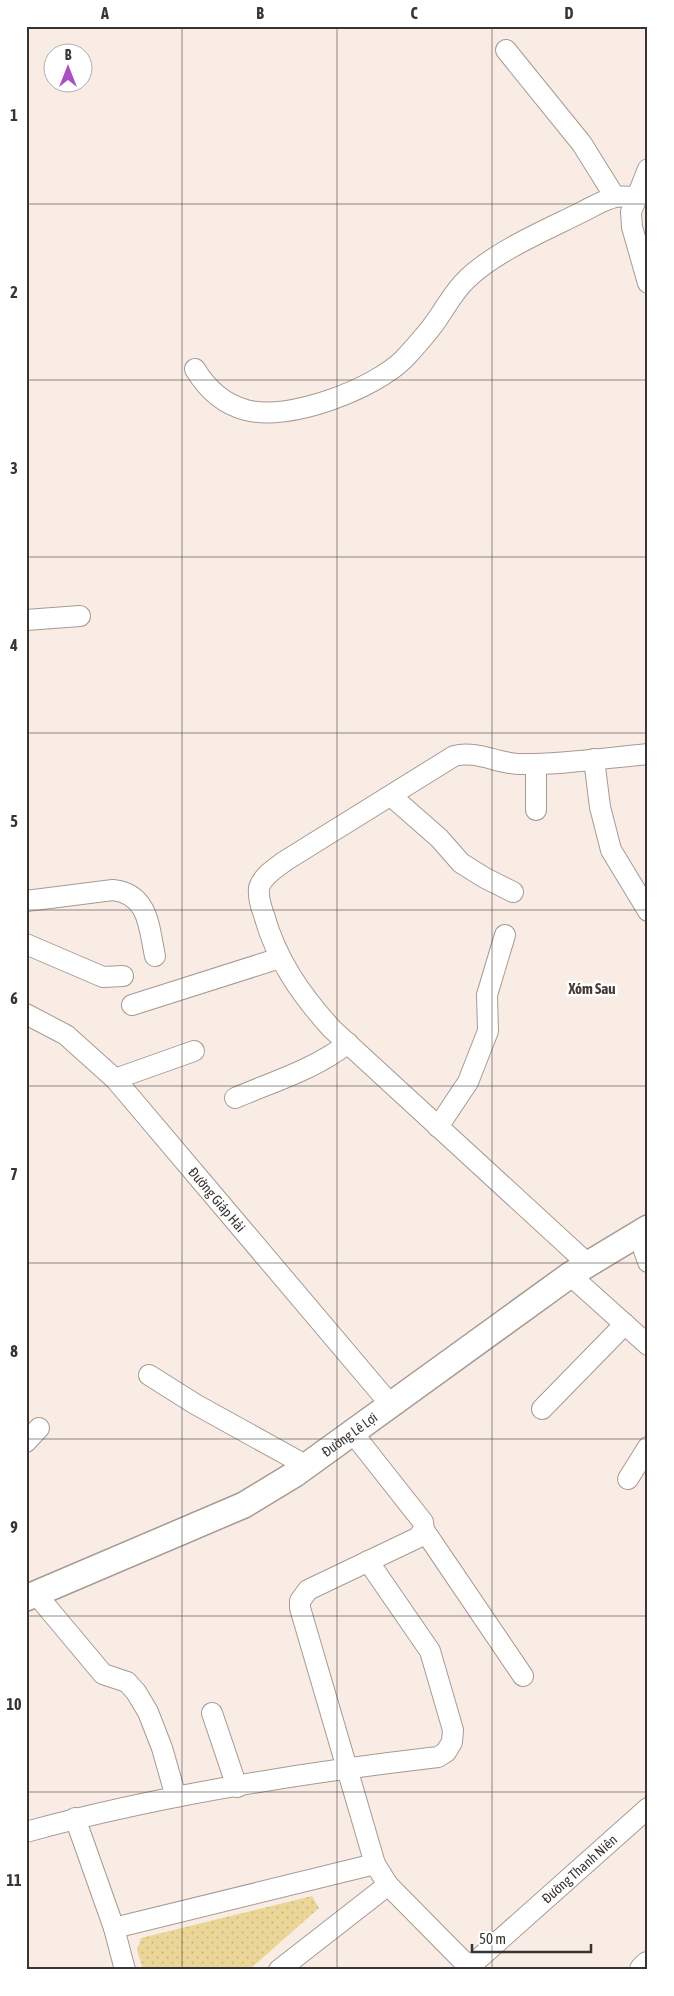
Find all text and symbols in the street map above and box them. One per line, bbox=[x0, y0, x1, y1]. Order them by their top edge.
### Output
text: A bbox=[100, 4, 109, 22]
text: B bbox=[256, 4, 264, 22]
text: C bbox=[410, 4, 418, 22]
text: D bbox=[565, 4, 574, 22]
north arrow bbox=[42, 42, 92, 92]
text: B bbox=[65, 47, 72, 63]
text: 1 bbox=[10, 106, 18, 124]
text: 2 bbox=[10, 283, 18, 301]
text: 3 bbox=[10, 459, 18, 477]
text: 4 bbox=[9, 636, 18, 654]
text: 5 bbox=[10, 812, 18, 830]
district label: Xóm Sau bbox=[568, 980, 615, 997]
text: 6 bbox=[10, 989, 18, 1007]
street label: Đường Giáp Hải bbox=[185, 1164, 249, 1235]
text: 7 bbox=[10, 1165, 18, 1183]
text: 8 bbox=[10, 1342, 18, 1360]
street label: Đường Lê Lợi bbox=[319, 1409, 381, 1460]
text: 9 bbox=[10, 1518, 18, 1536]
text: 10 bbox=[6, 1695, 22, 1713]
street label: Đường Thanh Niên bbox=[539, 1831, 620, 1907]
text: 11 bbox=[6, 1871, 22, 1889]
scale bar bbox=[472, 1921, 590, 1953]
text: 50 m bbox=[479, 1930, 506, 1947]

